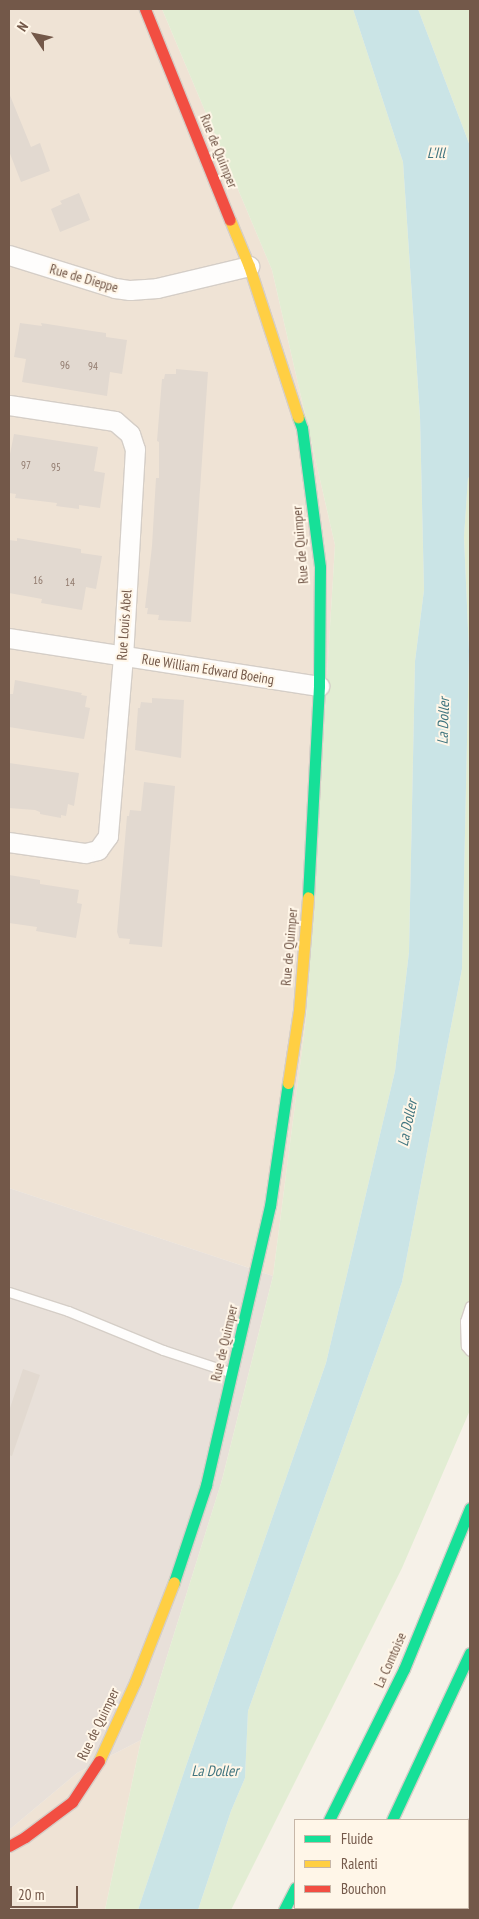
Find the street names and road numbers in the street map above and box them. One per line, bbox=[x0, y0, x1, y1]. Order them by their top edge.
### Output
street label: Rue de Quimper bbox=[197, 112, 241, 190]
street label: Rue de Dieppe bbox=[48, 260, 120, 296]
street label: Rue de Quimper bbox=[288, 505, 312, 585]
street label: Rue Louis Abel bbox=[113, 589, 135, 661]
street label: Rue William Edward Boeing bbox=[141, 650, 275, 688]
street label: Rue de Quimper bbox=[277, 907, 301, 987]
street label: Rue de Quimper bbox=[207, 1303, 241, 1383]
street label: La Comtoise bbox=[370, 1630, 410, 1690]
street label: Rue de Quimper bbox=[73, 1685, 123, 1763]

